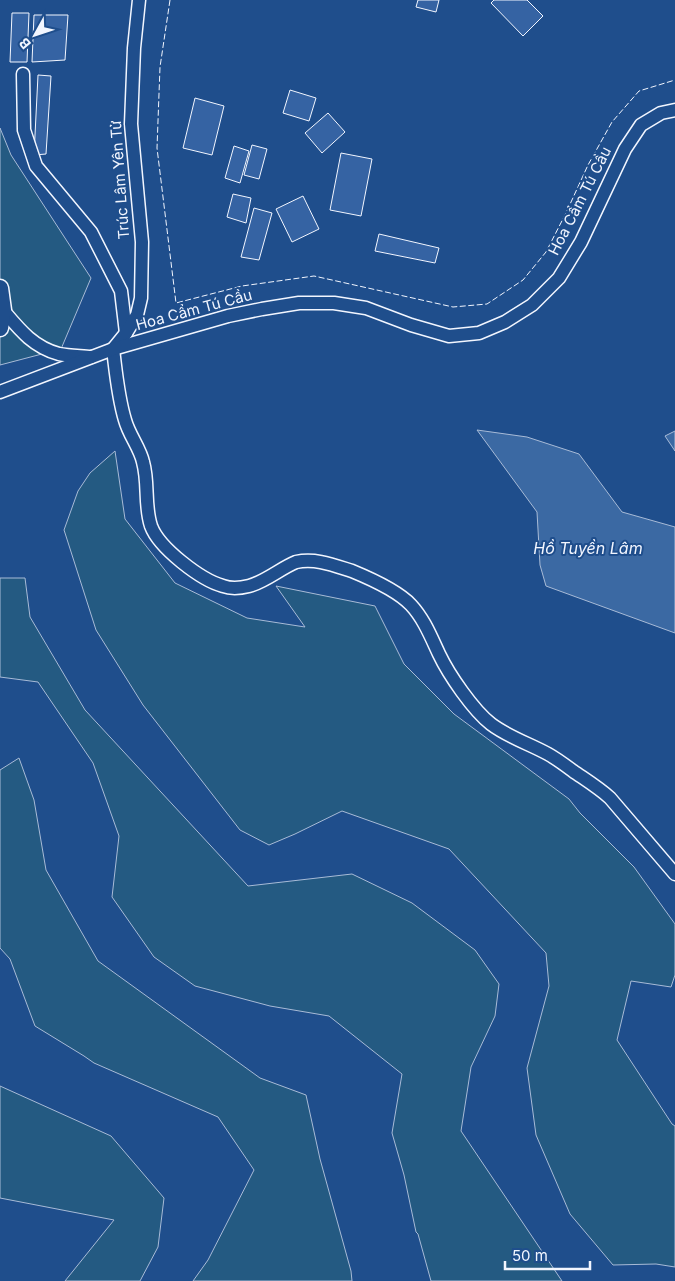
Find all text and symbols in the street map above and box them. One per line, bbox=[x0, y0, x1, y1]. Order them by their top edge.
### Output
north arrow bbox=[10, 10, 60, 60]
text: B bbox=[15, 35, 34, 53]
street label: Trúc Lâm Yên Tử bbox=[106, 120, 133, 240]
street label: Hoa Cẩm Tú Cầu bbox=[544, 143, 615, 258]
street label: Hoa Cẩm Tú Cầu bbox=[134, 285, 254, 334]
water label: Hồ Tuyền Lâm bbox=[533, 538, 643, 558]
scale bar bbox=[505, 1238, 590, 1270]
text: 50 m bbox=[512, 1246, 548, 1265]

